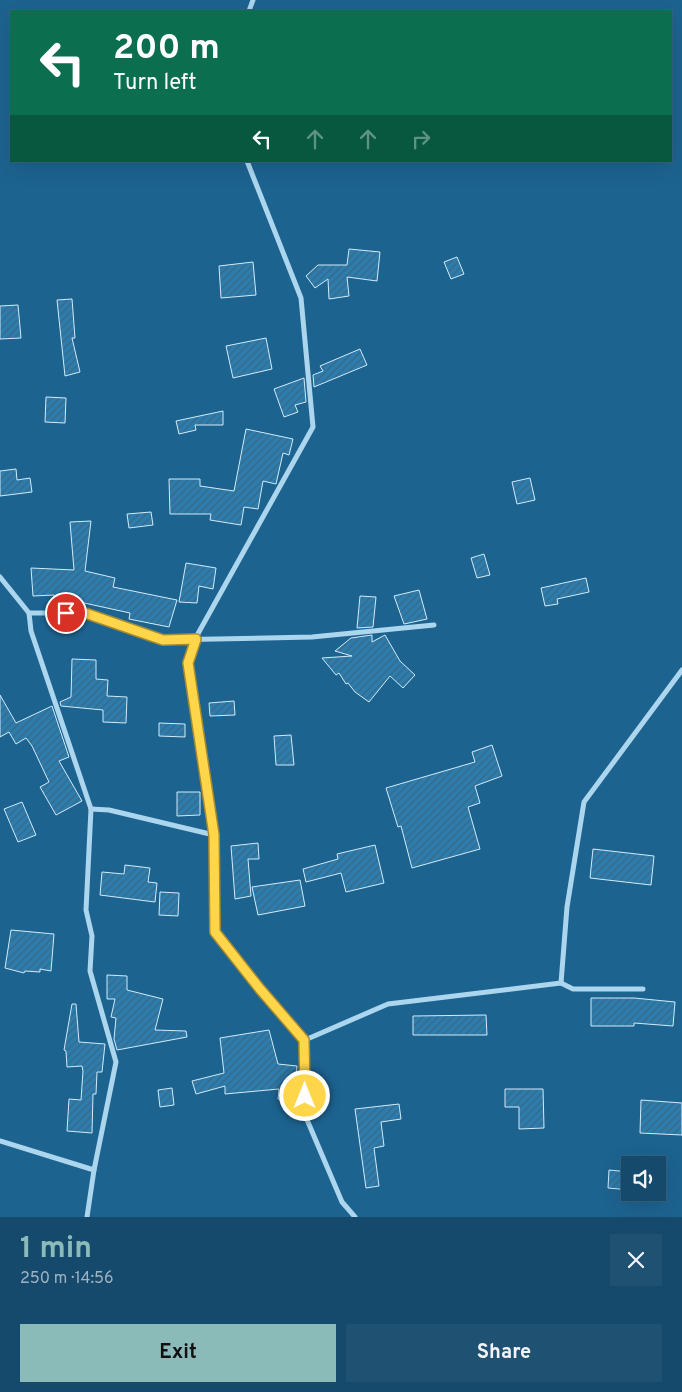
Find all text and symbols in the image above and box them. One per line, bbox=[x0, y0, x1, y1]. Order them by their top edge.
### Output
text: 200 m bbox=[113, 27, 220, 71]
icon: left bbox=[30, 30, 95, 95]
text: Turn left bbox=[113, 70, 196, 97]
icon: left bbox=[248, 125, 276, 153]
icon: ahead bbox=[301, 125, 329, 153]
icon: ahead bbox=[354, 125, 382, 153]
icon: right bbox=[407, 125, 435, 153]
pin bbox=[45, 592, 87, 634]
icon: arrive bbox=[52, 599, 80, 627]
position arrow bbox=[278, 1069, 330, 1121]
map controls bbox=[621, 1156, 666, 1201]
button: sound bbox=[621, 1156, 666, 1201]
text: 1 min bbox=[20, 1231, 92, 1268]
button: close bbox=[610, 1234, 662, 1286]
text: 250 m · 14:56 bbox=[20, 1269, 113, 1289]
button: Exit bbox=[20, 1324, 336, 1382]
button: Share bbox=[346, 1324, 662, 1382]

